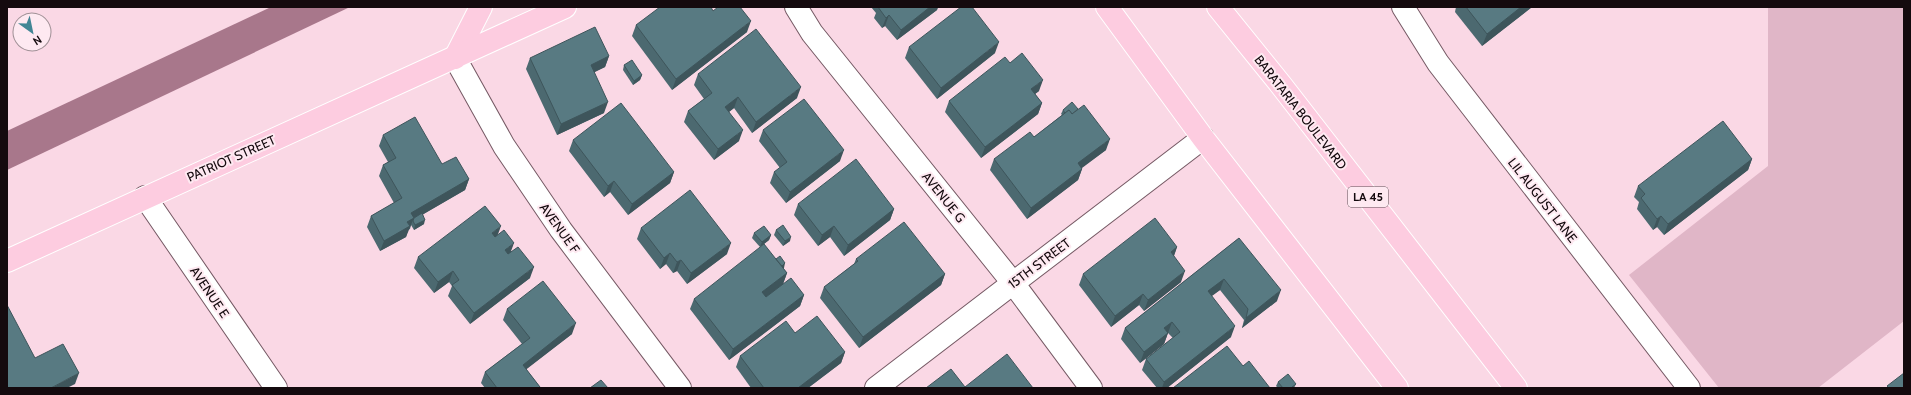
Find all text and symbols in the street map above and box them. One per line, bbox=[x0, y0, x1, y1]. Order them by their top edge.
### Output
north arrow bbox=[12, 12, 52, 52]
text: N bbox=[30, 32, 45, 48]
street label: BARATARIA BOULEVARD bbox=[1251, 52, 1351, 172]
street label: PATRIOT STREET bbox=[184, 131, 278, 185]
street label: LIL AUGUST LANE bbox=[1505, 155, 1581, 245]
street label: AVENUE G bbox=[919, 169, 969, 226]
road number: LA 45 bbox=[1348, 187, 1388, 207]
street label: AVENUE F bbox=[536, 200, 584, 256]
street label: 15TH STREET bbox=[1005, 234, 1073, 292]
street label: AVENUE E bbox=[187, 263, 233, 321]

